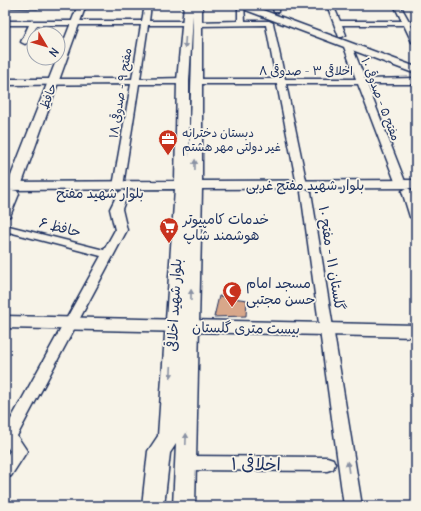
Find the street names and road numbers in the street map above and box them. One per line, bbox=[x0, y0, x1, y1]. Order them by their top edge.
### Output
street label: مفتح ۹ - صدوقی ۱۸ bbox=[105, 47, 137, 140]
street label: مفتح ۵ - صدوقی ۱۰ bbox=[356, 55, 404, 143]
street label: اخلاقی ۳ - صدوقی ۸ bbox=[259, 63, 353, 79]
street label: حافظ bbox=[36, 81, 60, 111]
street label: بلوار شهید مفتح غربی bbox=[246, 176, 364, 195]
street label: بلوار شهید مفتح bbox=[56, 184, 144, 203]
street label: گلستان ۱۱ - مفتح ۱۰ bbox=[314, 205, 349, 312]
street label: حافظ ۶ bbox=[37, 213, 83, 241]
street label: بلوار شهید اخلاقی bbox=[163, 258, 185, 352]
street label: بیست متری گلستان bbox=[192, 318, 300, 338]
street label: اخلاقی ۱ bbox=[231, 453, 281, 475]

